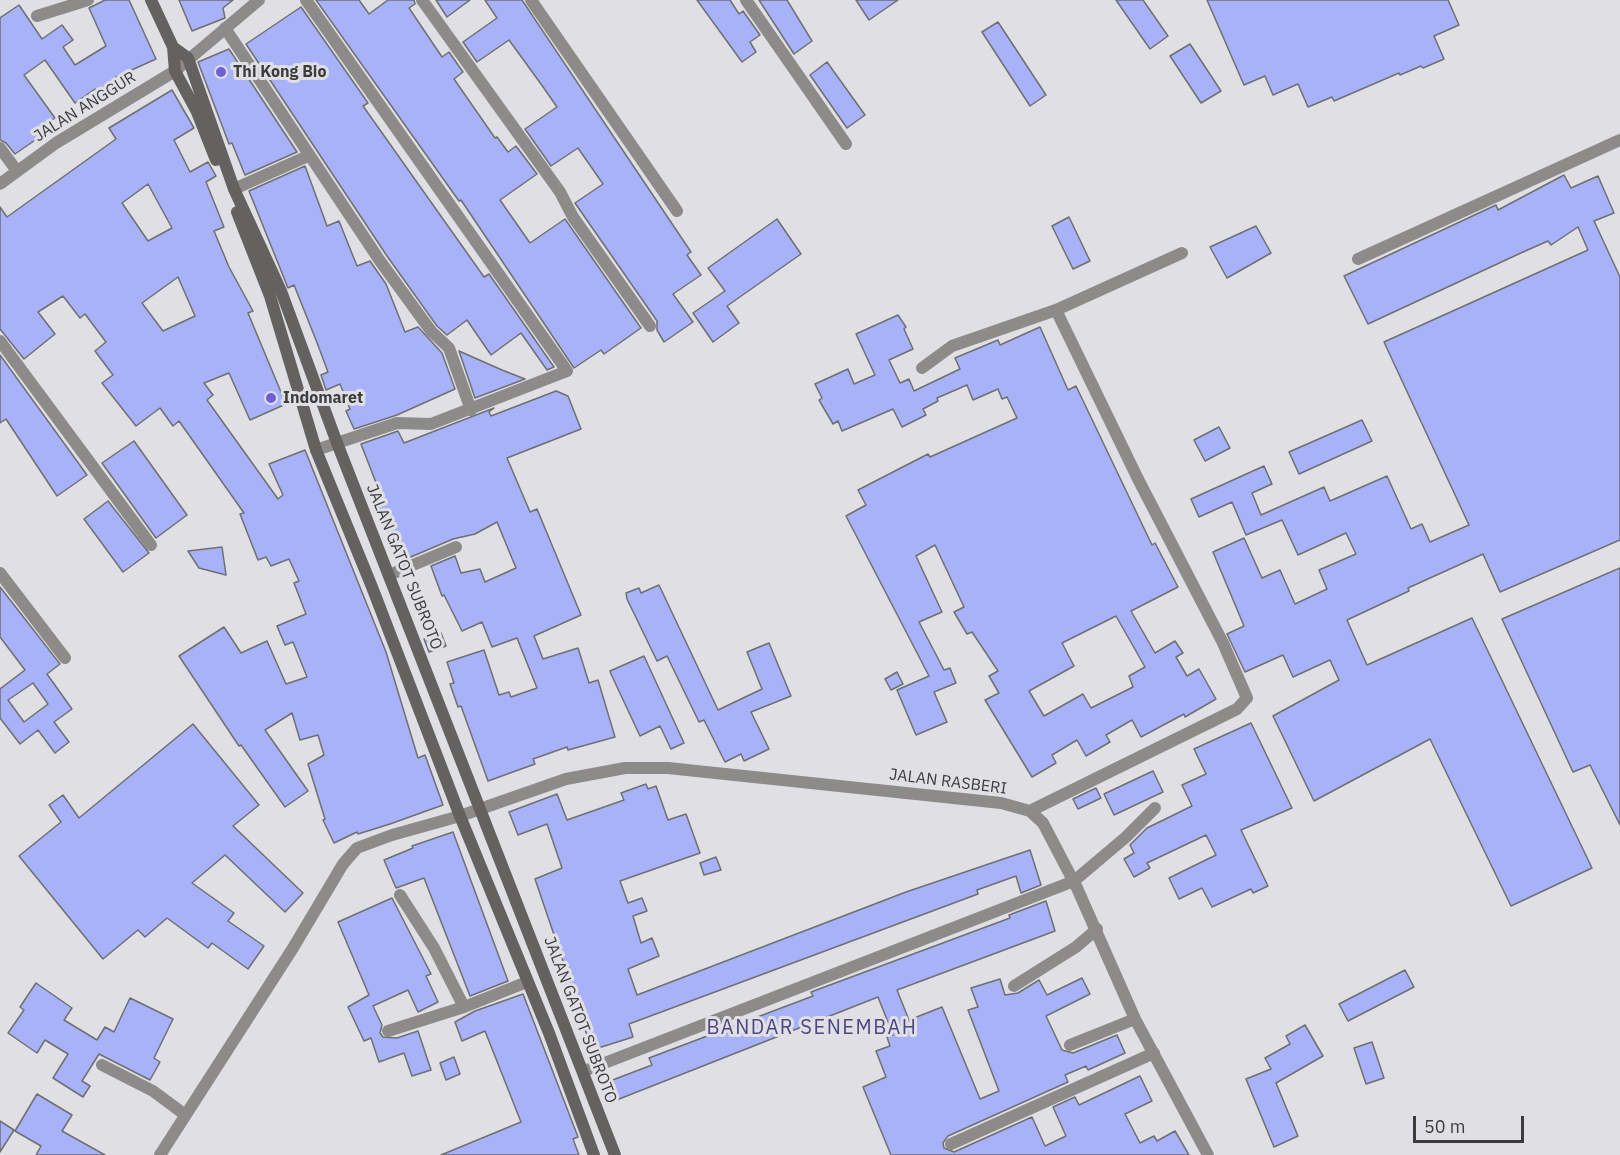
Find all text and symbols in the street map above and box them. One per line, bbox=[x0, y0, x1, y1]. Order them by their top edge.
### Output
place label: Thi Kong Bio bbox=[233, 62, 326, 82]
marker: Thi Kong Bio bbox=[214, 65, 228, 79]
street label: JALAN ANGGUR bbox=[30, 68, 140, 146]
place label: Indomaret bbox=[283, 388, 363, 408]
marker: Indomaret bbox=[264, 391, 278, 405]
street label: JALAN GATOT SUBROTO bbox=[362, 481, 446, 653]
street label: JALAN RASBERI bbox=[888, 765, 1008, 799]
street label: JALAN GATOT SUBROTO bbox=[539, 934, 621, 1106]
district label: BANDAR SENEMBAH bbox=[707, 1016, 917, 1040]
scale bar bbox=[1416, 1104, 1527, 1142]
text: 50 m bbox=[1424, 1115, 1466, 1138]

